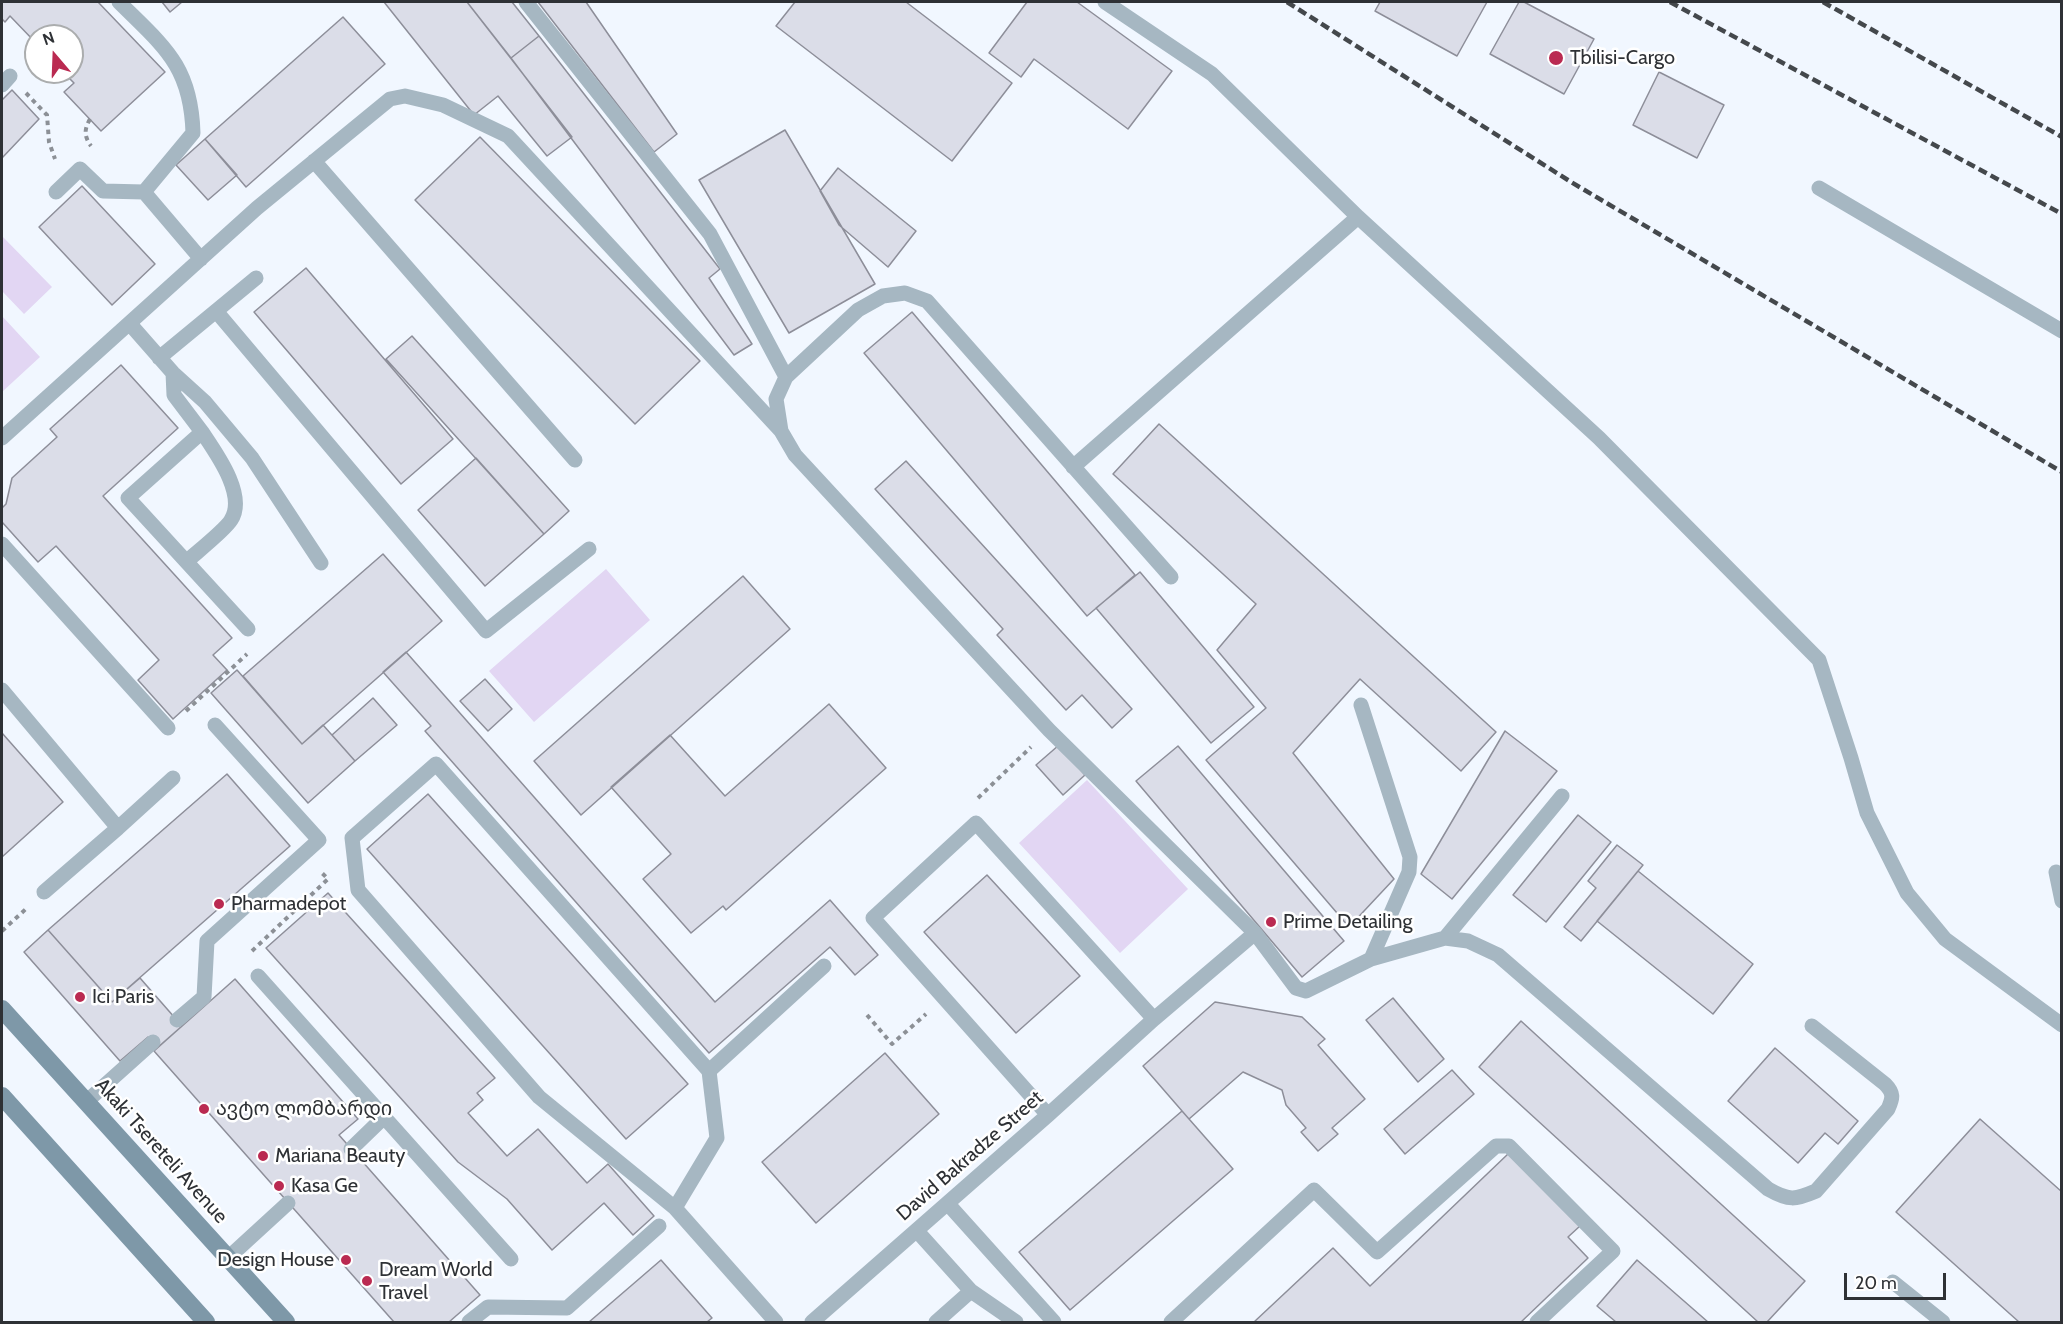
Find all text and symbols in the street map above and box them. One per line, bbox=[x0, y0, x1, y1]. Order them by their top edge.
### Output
north arrow bbox=[24, 24, 84, 84]
text: N bbox=[40, 28, 57, 49]
place label: Tbilisi-Cargo bbox=[1570, 46, 1675, 70]
marker: Tbilisi-Cargo bbox=[1547, 49, 1565, 67]
place label: Pharmadepot bbox=[231, 892, 346, 916]
marker: Pharmadepot bbox=[212, 897, 226, 911]
place label: Prime Detailing bbox=[1283, 910, 1412, 934]
marker: Prime Detailing bbox=[1264, 915, 1278, 929]
place label: Ici Paris bbox=[92, 985, 154, 1009]
marker: Ici Paris bbox=[73, 990, 87, 1004]
street label: Akaki Tsereteli Avenue bbox=[90, 1074, 232, 1228]
street label: David Bakradze Street bbox=[892, 1086, 1048, 1226]
place label: ავტო ლომბარდი bbox=[216, 1097, 392, 1121]
marker: ავტო ლომბარდი bbox=[197, 1102, 211, 1116]
place label: Mariana Beauty bbox=[275, 1144, 405, 1168]
marker: Mariana Beauty bbox=[256, 1149, 270, 1163]
place label: Kasa Ge bbox=[291, 1174, 358, 1198]
marker: Kasa Ge bbox=[272, 1179, 286, 1193]
place label: Design House bbox=[217, 1248, 334, 1272]
marker: Design House bbox=[339, 1253, 353, 1267]
place label: Dream World Travel bbox=[379, 1258, 493, 1305]
scale bar bbox=[1847, 1261, 1949, 1299]
text: 20 m bbox=[1855, 1272, 1897, 1294]
marker: Dream World Travel bbox=[360, 1274, 374, 1288]

